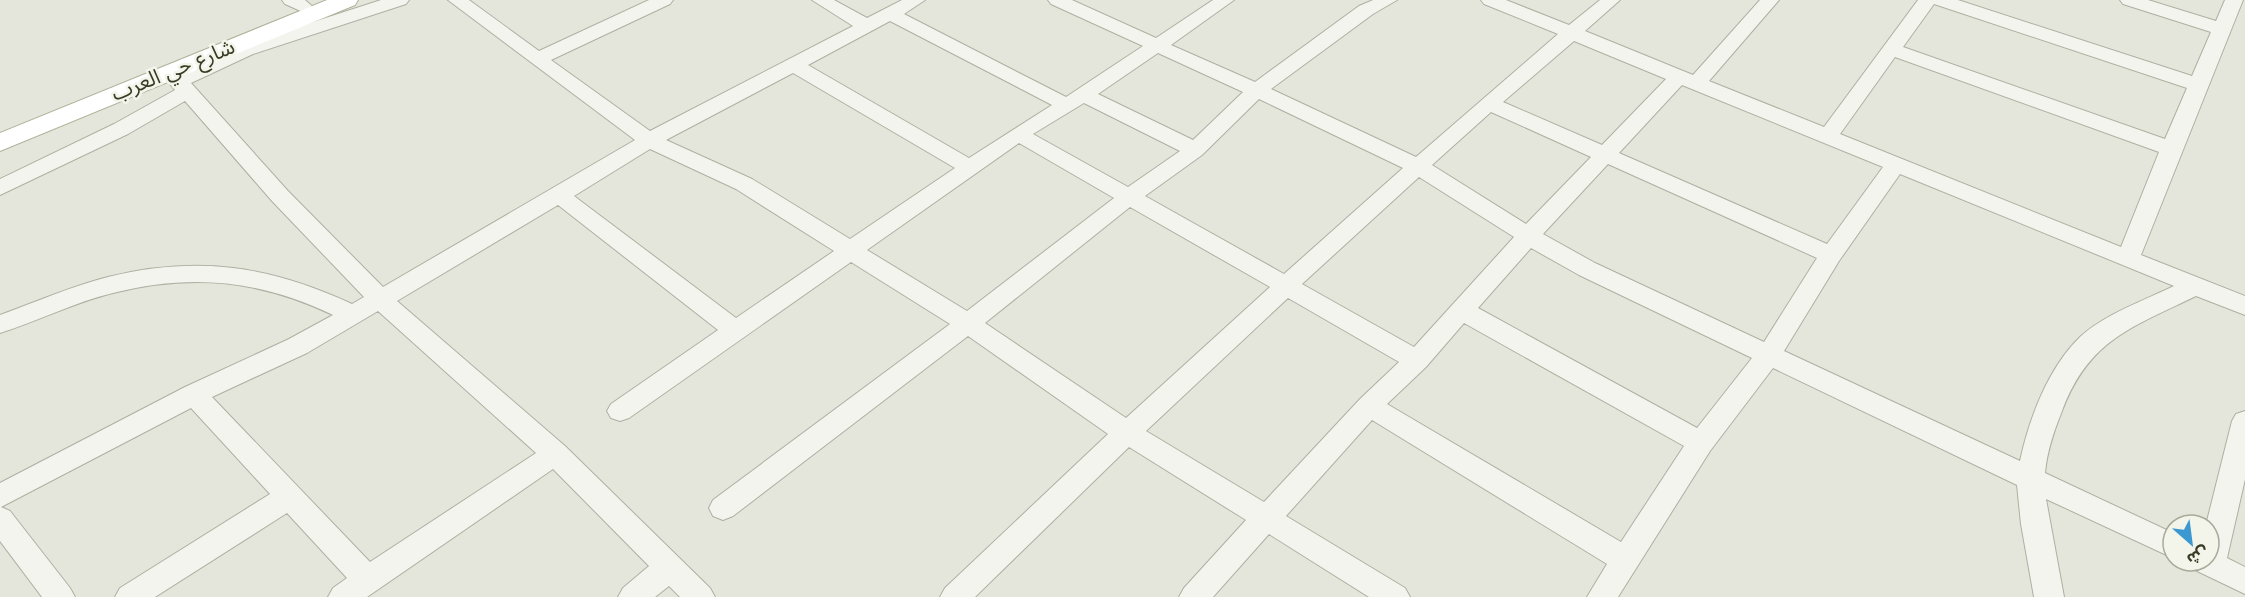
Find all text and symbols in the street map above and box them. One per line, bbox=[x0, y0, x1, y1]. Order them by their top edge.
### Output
street label: شارع حي العرب bbox=[108, 34, 240, 109]
north arrow bbox=[2161, 513, 2221, 573]
text: ش bbox=[2184, 542, 2211, 568]

